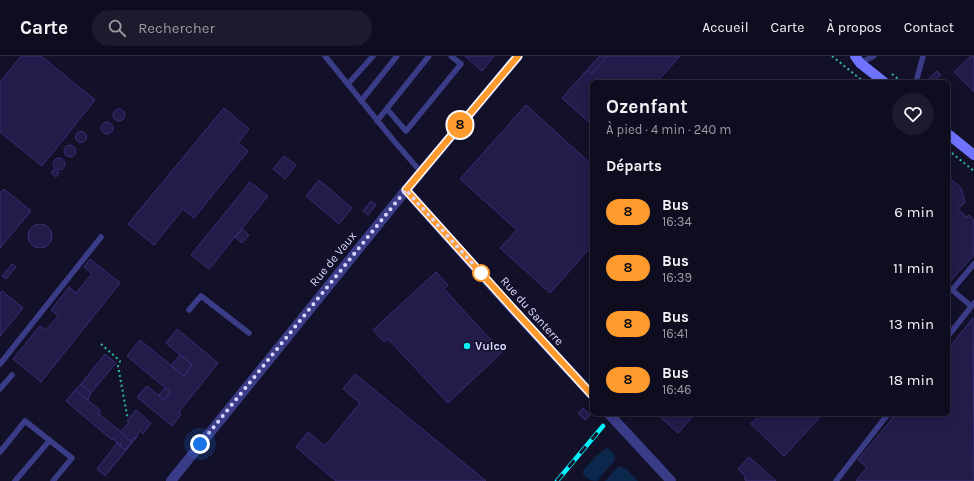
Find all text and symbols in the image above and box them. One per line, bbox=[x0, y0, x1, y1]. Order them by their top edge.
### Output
search box bbox=[92, 10, 372, 46]
text: Carte bbox=[20, 17, 68, 39]
icon: search bbox=[106, 17, 128, 39]
text: Rechercher bbox=[138, 19, 215, 37]
text: Accueil bbox=[702, 19, 749, 36]
text: Carte bbox=[771, 19, 804, 36]
text: À propos bbox=[826, 19, 882, 36]
text: Contact bbox=[904, 19, 954, 36]
button: heart bbox=[892, 93, 934, 135]
text: Ozenfant bbox=[606, 96, 688, 118]
line badge: 8 bbox=[447, 112, 473, 138]
text: 8 bbox=[455, 116, 465, 133]
text: À pied · 4 min · 240 m bbox=[606, 122, 731, 137]
text: Départs bbox=[606, 157, 662, 175]
text: Bus bbox=[662, 196, 689, 214]
text: 8 bbox=[623, 203, 633, 220]
text: 6 min bbox=[894, 203, 934, 221]
text: 16:34 bbox=[662, 214, 692, 229]
street label: Rue de Vaux bbox=[307, 229, 359, 289]
text: Bus bbox=[662, 252, 689, 270]
text: 8 bbox=[623, 259, 633, 276]
text: 11 min bbox=[893, 259, 934, 277]
unlabelled marker bbox=[472, 264, 490, 282]
text: 16:39 bbox=[662, 270, 692, 285]
street label: Rue du Santerre bbox=[498, 274, 566, 348]
text: Bus bbox=[662, 308, 689, 326]
text: 8 bbox=[623, 315, 633, 332]
text: 13 min bbox=[889, 315, 934, 333]
text: 16:41 bbox=[662, 326, 688, 341]
place label: Vulco bbox=[475, 339, 507, 353]
marker: Vulco bbox=[462, 341, 472, 351]
text: Bus bbox=[662, 364, 689, 382]
text: 8 bbox=[623, 371, 633, 388]
text: 18 min bbox=[889, 371, 934, 389]
text: 16:46 bbox=[662, 382, 691, 397]
your location bbox=[190, 434, 210, 454]

